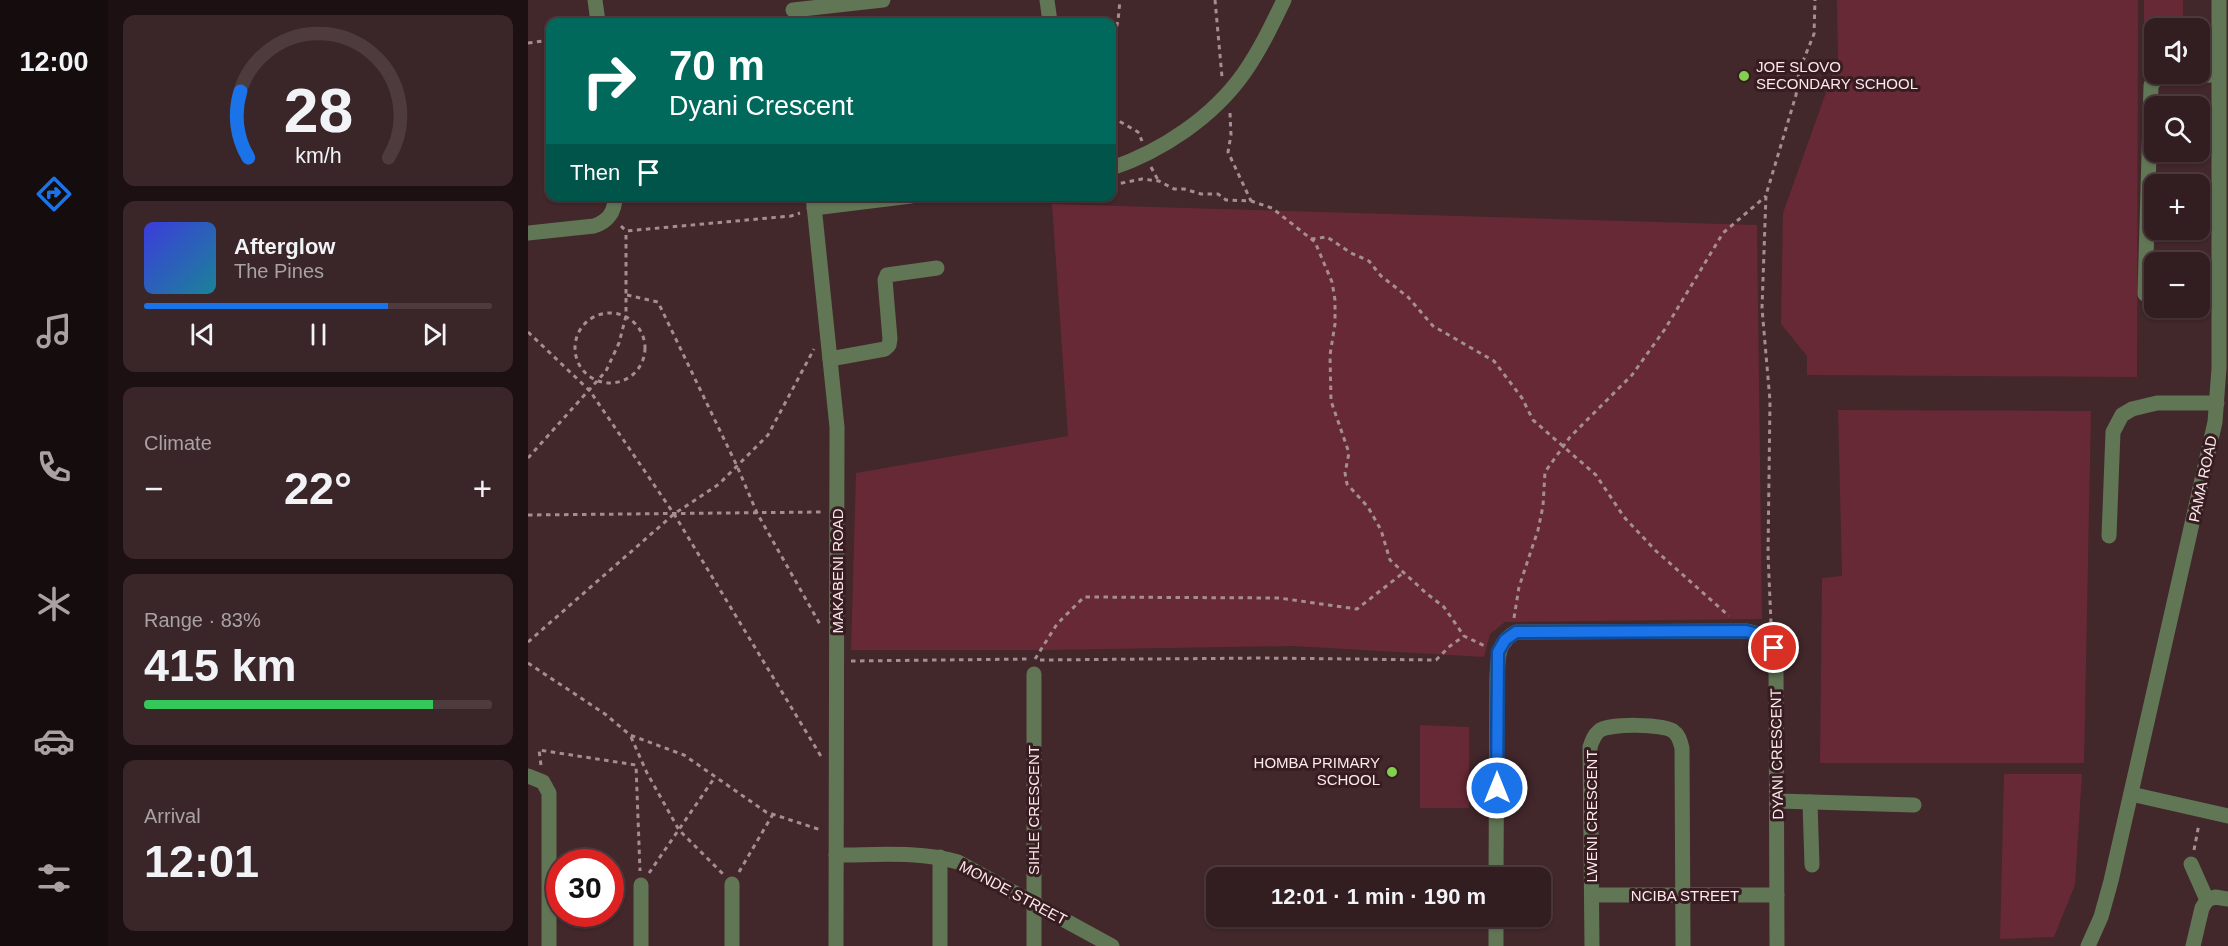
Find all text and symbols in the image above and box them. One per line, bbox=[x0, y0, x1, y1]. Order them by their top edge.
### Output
map controls bbox=[2144, 18, 2210, 318]
button: sound bbox=[2144, 18, 2210, 84]
icon: right bbox=[570, 42, 648, 120]
text: 70 m bbox=[669, 42, 765, 89]
text: 12:00 bbox=[19, 47, 89, 77]
place label: JOE SLOVO SECONDARY SCHOOL bbox=[1756, 58, 1918, 92]
marker: JOE SLOVO SECONDARY SCHOOL bbox=[1737, 69, 1751, 83]
text: 28 bbox=[283, 76, 353, 145]
text: Dyani Crescent bbox=[669, 91, 854, 121]
button: search bbox=[2144, 96, 2210, 162]
text: km/h bbox=[295, 144, 341, 168]
icon: arrive bbox=[632, 156, 665, 189]
text: Then bbox=[570, 160, 620, 185]
icon: directions bbox=[33, 173, 75, 215]
button: + bbox=[2144, 174, 2210, 240]
text: Afterglow bbox=[234, 234, 335, 259]
button: − bbox=[2144, 252, 2210, 318]
text: The Pines bbox=[234, 260, 324, 282]
icon: music bbox=[33, 310, 75, 352]
icon: previous bbox=[186, 318, 219, 351]
icon: pause bbox=[302, 318, 335, 351]
icon: next bbox=[418, 318, 451, 351]
text: Climate bbox=[144, 432, 212, 454]
street label: PAMA ROAD bbox=[2185, 434, 2220, 524]
icon: phone bbox=[33, 446, 75, 488]
text: 22° bbox=[284, 463, 352, 514]
text: − bbox=[144, 470, 163, 507]
text: + bbox=[473, 470, 492, 507]
street label: MAKABENI ROAD bbox=[829, 508, 846, 634]
icon: climate bbox=[33, 583, 75, 625]
text: Range · 83% bbox=[144, 609, 261, 631]
pin bbox=[1748, 622, 1799, 673]
icon: arrive bbox=[1757, 631, 1790, 664]
text: 415 km bbox=[144, 640, 297, 691]
street label: DYANI CRESCENT bbox=[1767, 688, 1786, 820]
icon: car bbox=[33, 720, 75, 762]
street label: SIHLE CRESCENT bbox=[1025, 745, 1042, 875]
street label: LWENI CRESCENT bbox=[1583, 749, 1600, 883]
place label: HOMBA PRIMARY SCHOOL bbox=[1254, 754, 1380, 788]
position arrow bbox=[1465, 756, 1529, 820]
marker: HOMBA PRIMARY SCHOOL bbox=[1385, 765, 1399, 779]
text: Arrival bbox=[144, 805, 201, 827]
text: 12:01 bbox=[144, 836, 259, 887]
speed limit sign: 30 bbox=[546, 849, 624, 927]
icon: filters bbox=[33, 857, 75, 899]
street label: MONDE STREET bbox=[957, 857, 1070, 928]
text: 12:01 · 1 min · 190 m bbox=[1271, 884, 1486, 909]
street label: NCIBA STREET bbox=[1631, 887, 1739, 904]

